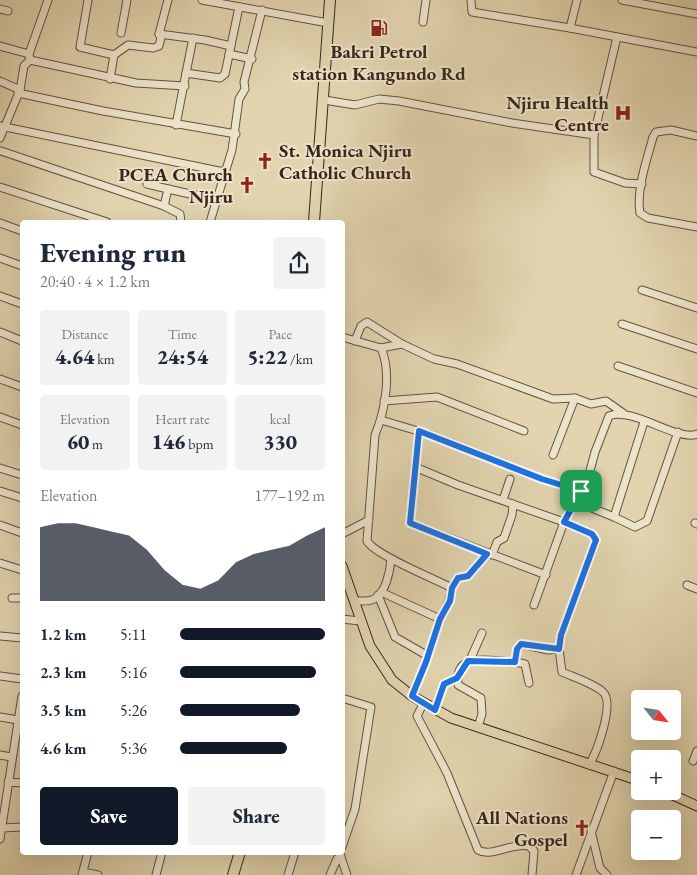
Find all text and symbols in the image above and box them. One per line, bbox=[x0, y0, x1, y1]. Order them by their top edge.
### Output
fuel station icon: Bakri Petrol station Kangundo Rd bbox=[369, 18, 389, 38]
place label: Bakri Petrol station Kangundo Rd bbox=[292, 39, 466, 86]
place label: Njiru Health Centre bbox=[506, 90, 609, 137]
hospital icon: Njiru Health Centre bbox=[613, 103, 633, 123]
place label: St. Monica Njiru Catholic Church bbox=[279, 138, 413, 185]
church icon: St. Monica Njiru Catholic Church bbox=[255, 151, 275, 171]
place label: PCEA Church Njiru bbox=[118, 162, 234, 209]
church icon: PCEA Church Njiru bbox=[237, 175, 257, 195]
text: Evening run bbox=[40, 234, 186, 270]
button: share bbox=[273, 237, 325, 289]
text: 20:40 · 4 × 1.2 km bbox=[40, 271, 150, 292]
text: Distance bbox=[61, 325, 108, 343]
text: Time bbox=[168, 325, 197, 343]
text: Pace bbox=[268, 325, 292, 343]
text: 4.64 bbox=[55, 343, 94, 370]
text: 24:54 bbox=[157, 343, 208, 370]
text: 5:22 bbox=[247, 343, 287, 370]
text: km bbox=[94, 350, 115, 368]
text: /km bbox=[287, 350, 313, 368]
text: Elevation bbox=[60, 410, 110, 428]
text: Heart rate bbox=[155, 410, 210, 428]
text: kcal bbox=[270, 410, 291, 428]
text: 60 bbox=[67, 428, 89, 455]
text: 146 bbox=[151, 428, 185, 455]
text: 330 bbox=[263, 428, 297, 455]
text: m bbox=[89, 435, 103, 453]
text: bpm bbox=[185, 435, 214, 453]
pin bbox=[560, 470, 602, 512]
icon: arrive bbox=[567, 477, 595, 505]
text: Elevation bbox=[40, 485, 98, 506]
text: 177–192 m bbox=[254, 485, 325, 506]
text: 1.2 km bbox=[40, 624, 86, 645]
text: 5:11 bbox=[120, 624, 147, 645]
text: 2.3 km bbox=[40, 662, 86, 683]
text: 5:16 bbox=[120, 662, 147, 683]
north arrow bbox=[631, 690, 681, 740]
map controls bbox=[631, 690, 681, 860]
text: 3.5 km bbox=[40, 700, 86, 721]
text: 5:26 bbox=[120, 700, 147, 721]
text: 4.6 km bbox=[40, 738, 86, 759]
text: 5:36 bbox=[120, 738, 147, 759]
button: + bbox=[631, 750, 681, 800]
button: Save bbox=[40, 787, 178, 845]
button: Share bbox=[188, 787, 325, 845]
place label: All Nations Gospel bbox=[475, 805, 569, 852]
button: − bbox=[631, 810, 681, 860]
church icon: All Nations Gospel bbox=[572, 818, 592, 838]

